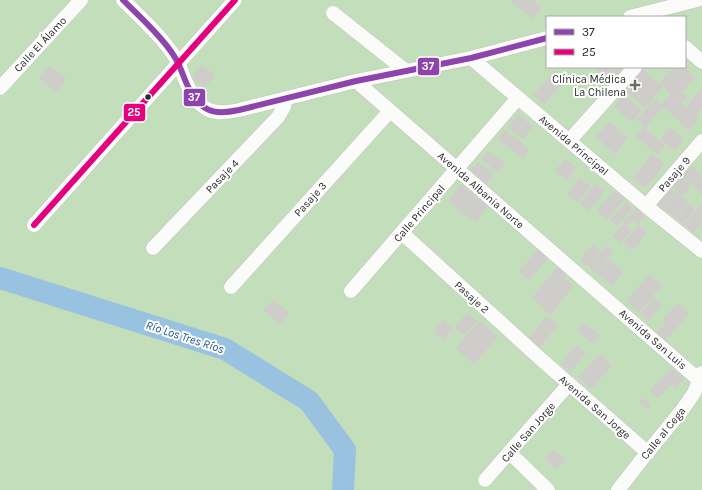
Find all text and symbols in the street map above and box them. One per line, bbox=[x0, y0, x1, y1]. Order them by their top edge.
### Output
street label: Calle El Álamo bbox=[10, 13, 69, 75]
legend bbox=[546, 16, 686, 68]
text: 37 bbox=[582, 25, 595, 39]
text: 25 bbox=[582, 45, 596, 59]
line badge: 37 bbox=[417, 57, 440, 76]
text: 37 bbox=[422, 60, 435, 73]
place label: Clínica Médica La Chilena bbox=[552, 73, 626, 99]
marker: Clínica Médica La Chilena bbox=[629, 79, 641, 91]
line badge: 37 bbox=[183, 88, 206, 107]
text: 37 bbox=[188, 91, 201, 104]
unlabelled marker bbox=[143, 92, 153, 102]
line badge: 25 bbox=[123, 103, 146, 122]
text: 25 bbox=[127, 106, 141, 119]
street label: Avenida Principal bbox=[536, 112, 611, 178]
street label: Avenida Albania Norte bbox=[435, 149, 527, 232]
street label: Pasaje 9 bbox=[656, 154, 693, 194]
street label: Pasaje 4 bbox=[203, 157, 242, 196]
street label: Pasaje 3 bbox=[291, 179, 329, 219]
street label: Calle Principal bbox=[391, 182, 448, 245]
street label: Pasaje 2 bbox=[452, 278, 492, 316]
street label: Avenida San Luis bbox=[616, 307, 689, 372]
water label: Río Los Tres Ríos bbox=[144, 318, 226, 356]
street label: Avenida San Jorge bbox=[556, 373, 633, 442]
street label: Calle San Jorge bbox=[499, 399, 558, 465]
street label: Calle al Cega bbox=[638, 405, 688, 462]

